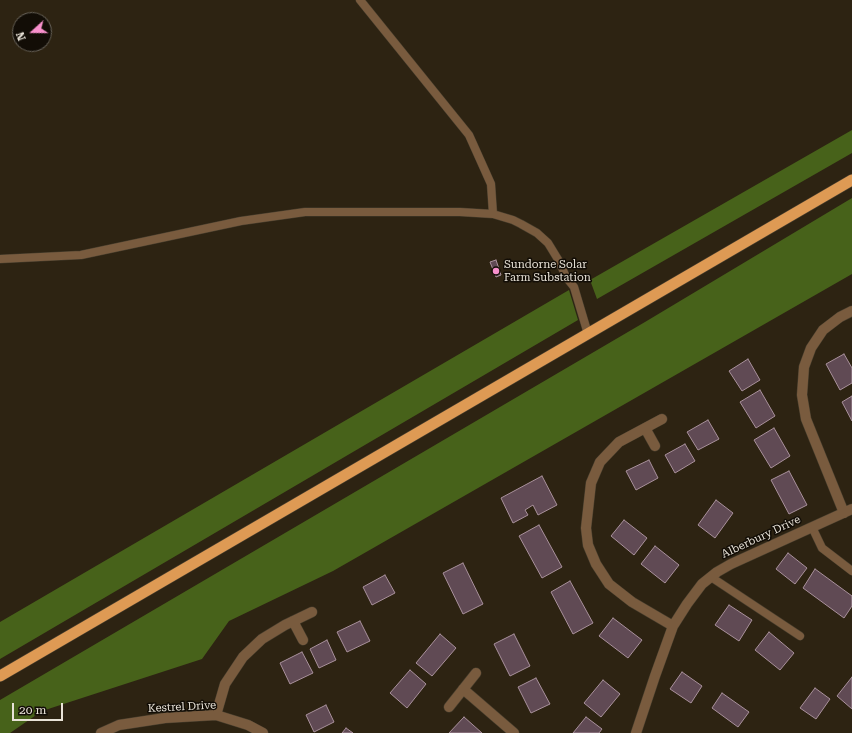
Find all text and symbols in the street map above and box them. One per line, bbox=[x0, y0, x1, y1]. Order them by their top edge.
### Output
north arrow bbox=[12, 12, 52, 52]
text: N bbox=[14, 30, 29, 42]
place label: Sundorne Solar Farm Substation bbox=[504, 258, 591, 284]
marker: Sundorne Solar Farm Substation bbox=[491, 266, 501, 276]
street label: Alberbury Drive bbox=[719, 513, 803, 561]
scale bar bbox=[14, 695, 65, 721]
street label: Kestrel Drive bbox=[148, 699, 216, 715]
text: 20 m bbox=[19, 703, 46, 717]

